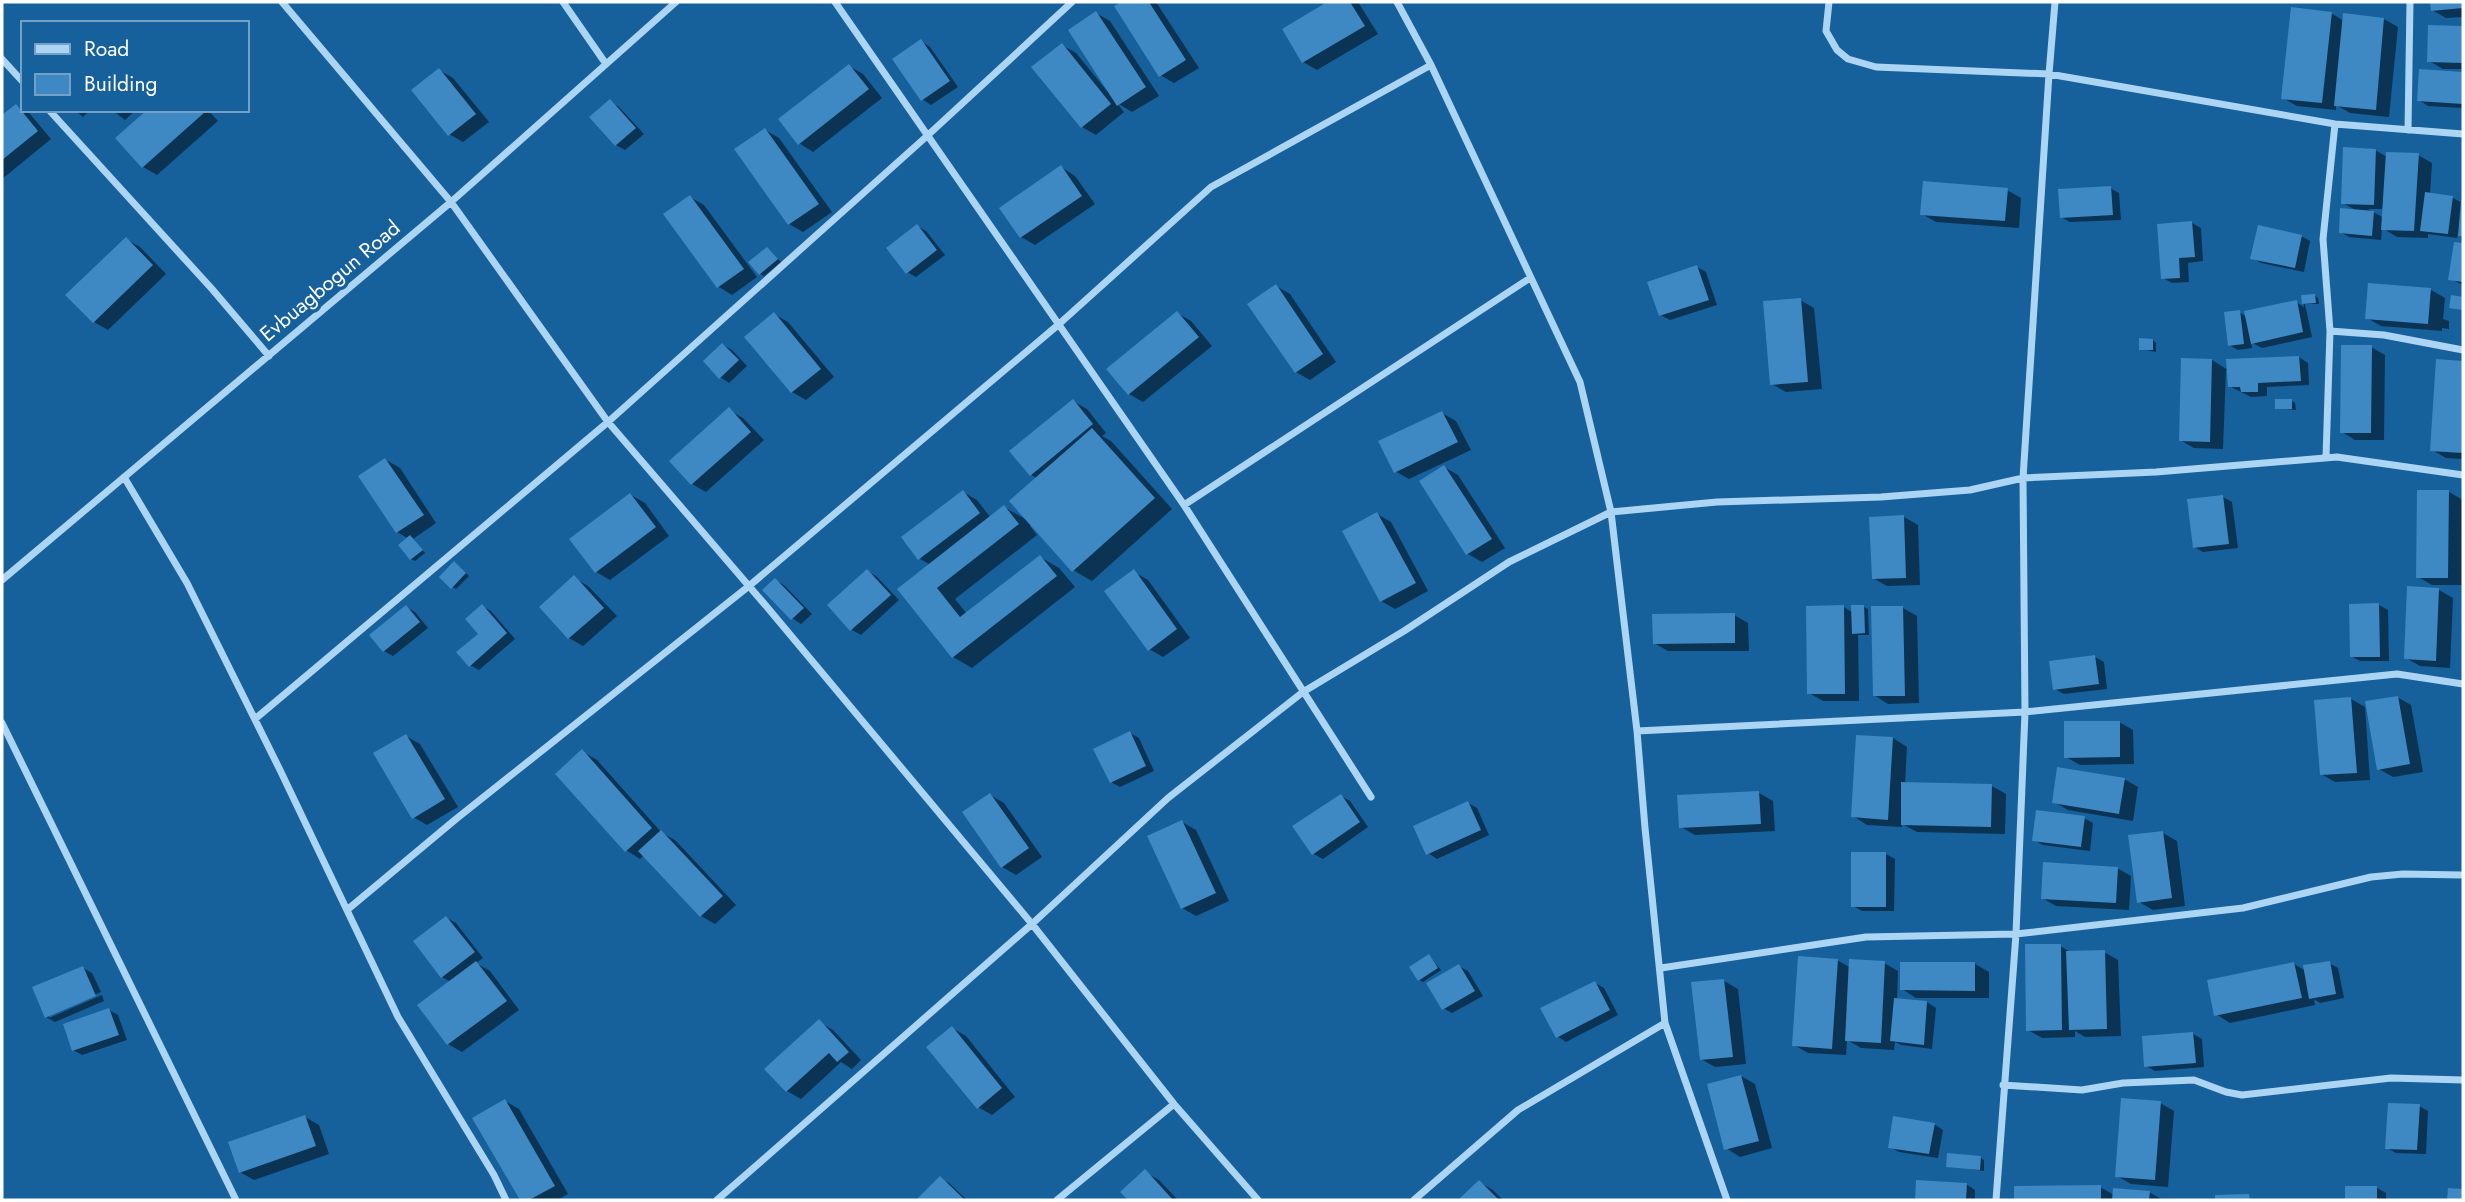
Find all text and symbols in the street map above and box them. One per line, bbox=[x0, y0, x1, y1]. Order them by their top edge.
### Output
legend bbox=[21, 21, 248, 112]
text: Road bbox=[84, 34, 129, 64]
text: Building bbox=[84, 69, 157, 99]
street label: Evbuagbogun Road bbox=[253, 213, 407, 349]

